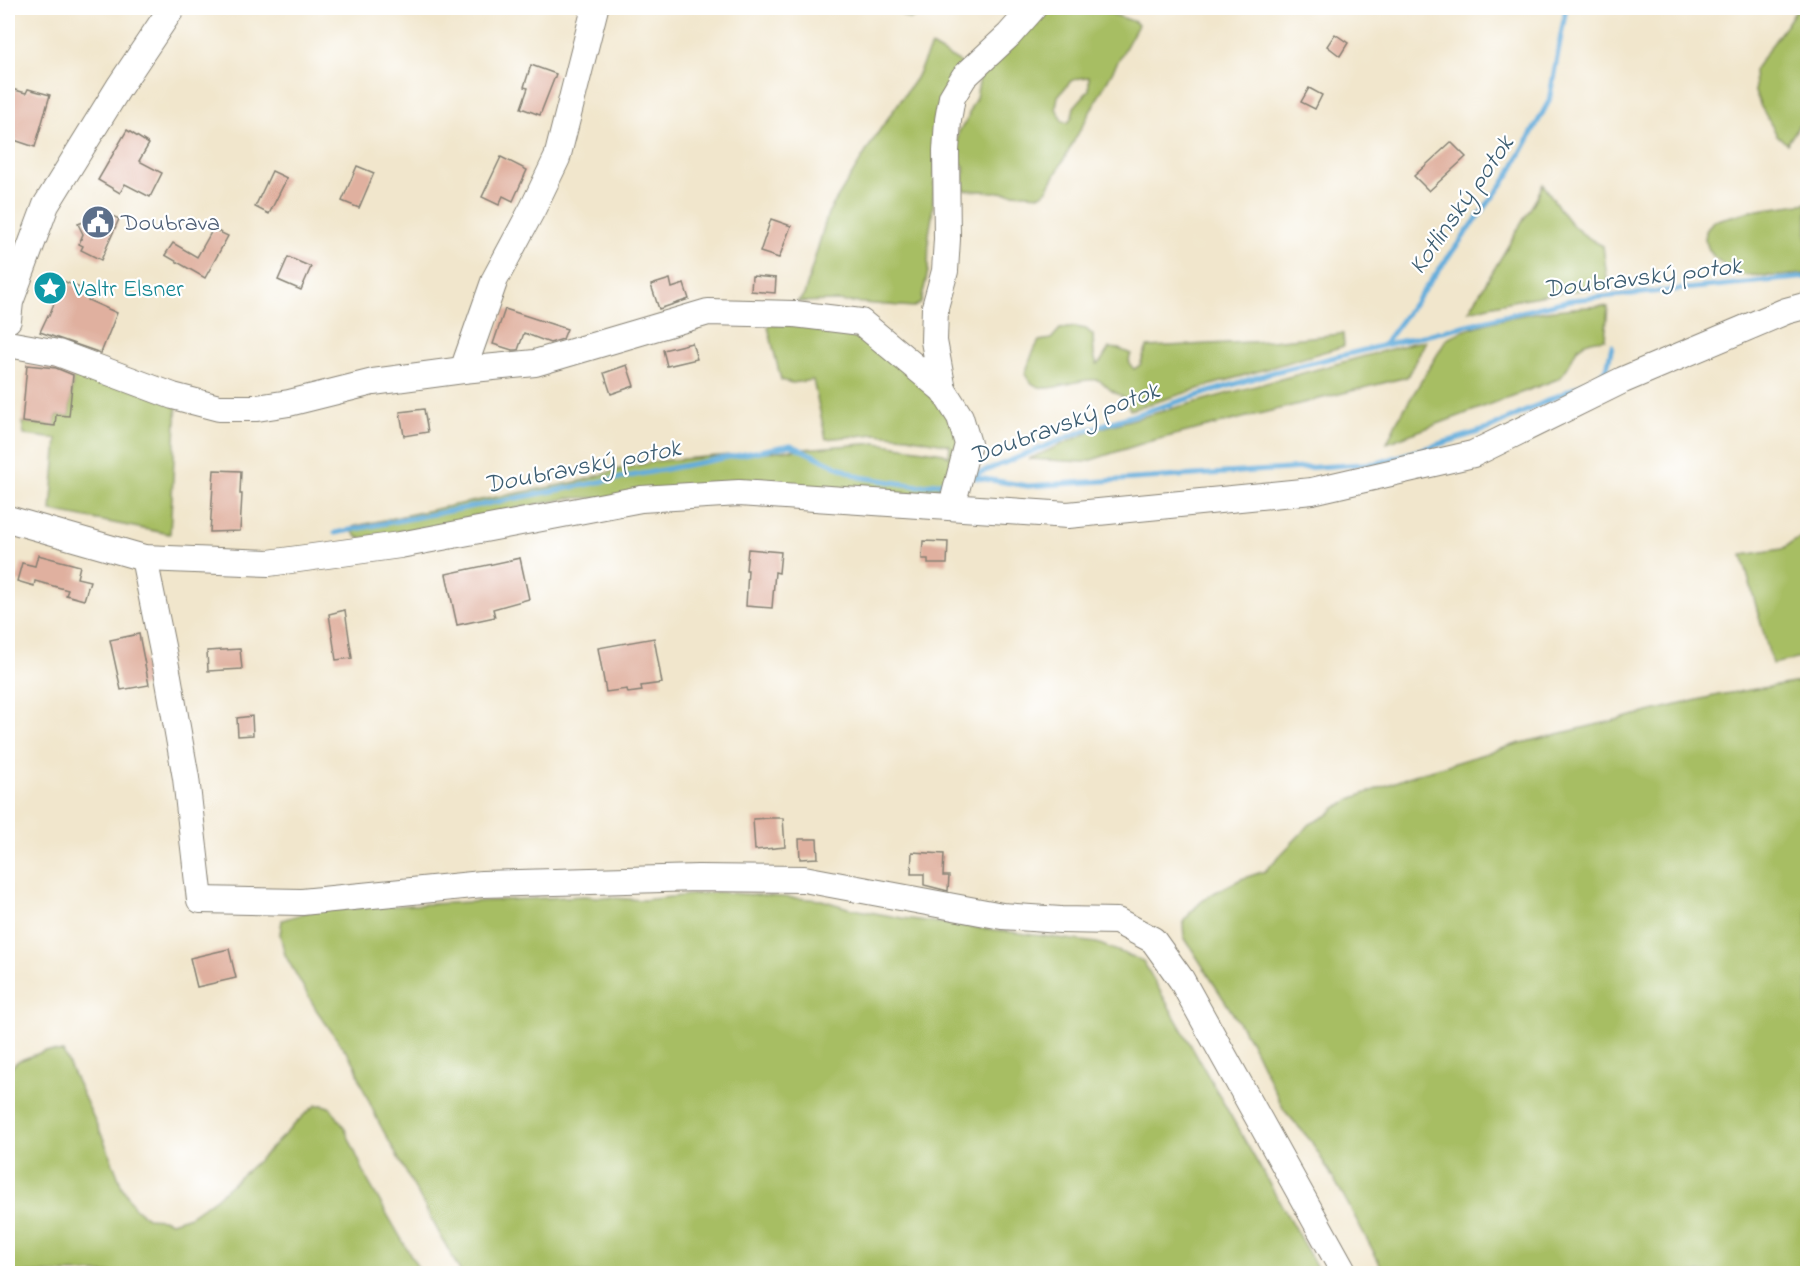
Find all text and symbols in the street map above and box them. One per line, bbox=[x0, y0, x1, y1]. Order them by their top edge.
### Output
water label: Kotlinský potok bbox=[1400, 127, 1526, 283]
public building icon: Doubrava bbox=[80, 204, 116, 240]
place label: Doubrava bbox=[120, 207, 220, 242]
water label: Doubravský potok bbox=[1541, 248, 1745, 310]
place icon: Valtr Elsner bbox=[32, 270, 68, 306]
place label: Valtr Elsner bbox=[72, 273, 184, 308]
water label: Doubravský potok bbox=[965, 372, 1167, 477]
water label: Doubravský potok bbox=[481, 430, 686, 506]

